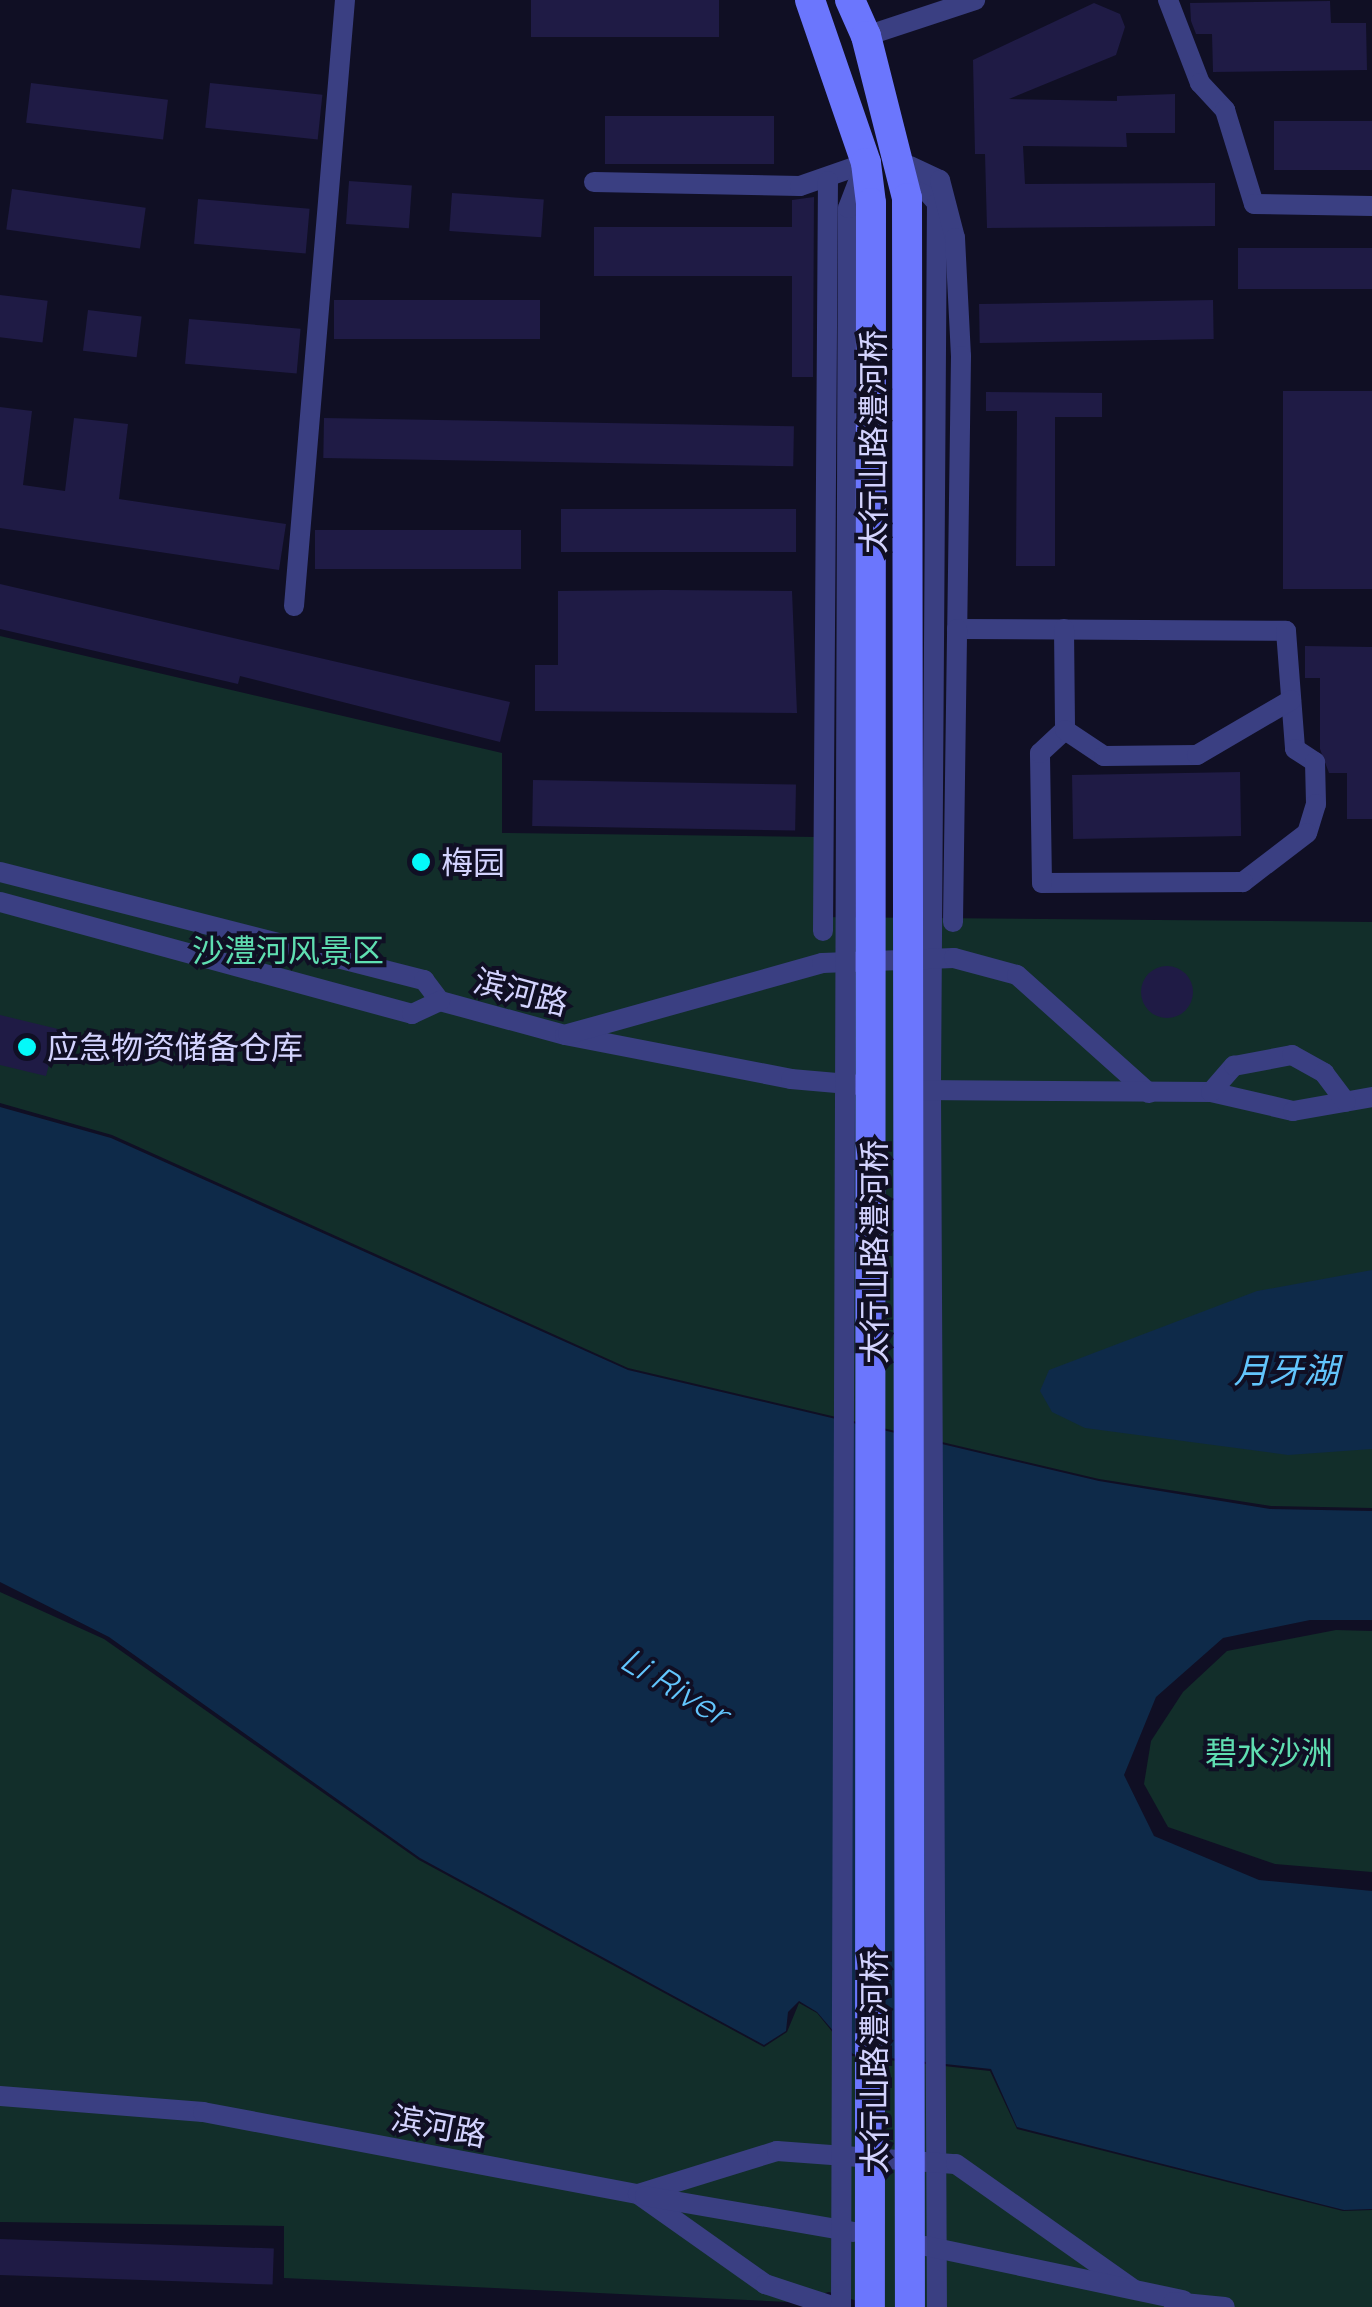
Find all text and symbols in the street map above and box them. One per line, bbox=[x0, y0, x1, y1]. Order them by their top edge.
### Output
street label: 太行山路澧河桥 bbox=[854, 330, 892, 554]
place label: 梅园 bbox=[441, 843, 505, 881]
marker: 梅园 bbox=[410, 851, 432, 873]
park label: 沙澧河风景区 bbox=[192, 931, 384, 969]
street label: 滨河路 bbox=[470, 961, 572, 1023]
place label: 应急物资储备仓库 bbox=[47, 1028, 303, 1066]
marker: 应急物资储备仓库 bbox=[16, 1036, 38, 1058]
street label: 太行山路澧河桥 bbox=[855, 1140, 893, 1364]
water label: 月牙湖 bbox=[1234, 1349, 1338, 1391]
water label: Li River bbox=[614, 1638, 736, 1734]
park label: 碧水沙洲 bbox=[1205, 1733, 1333, 1771]
street label: 太行山路澧河桥 bbox=[855, 1950, 893, 2174]
street label: 滨河路 bbox=[388, 2098, 490, 2154]

